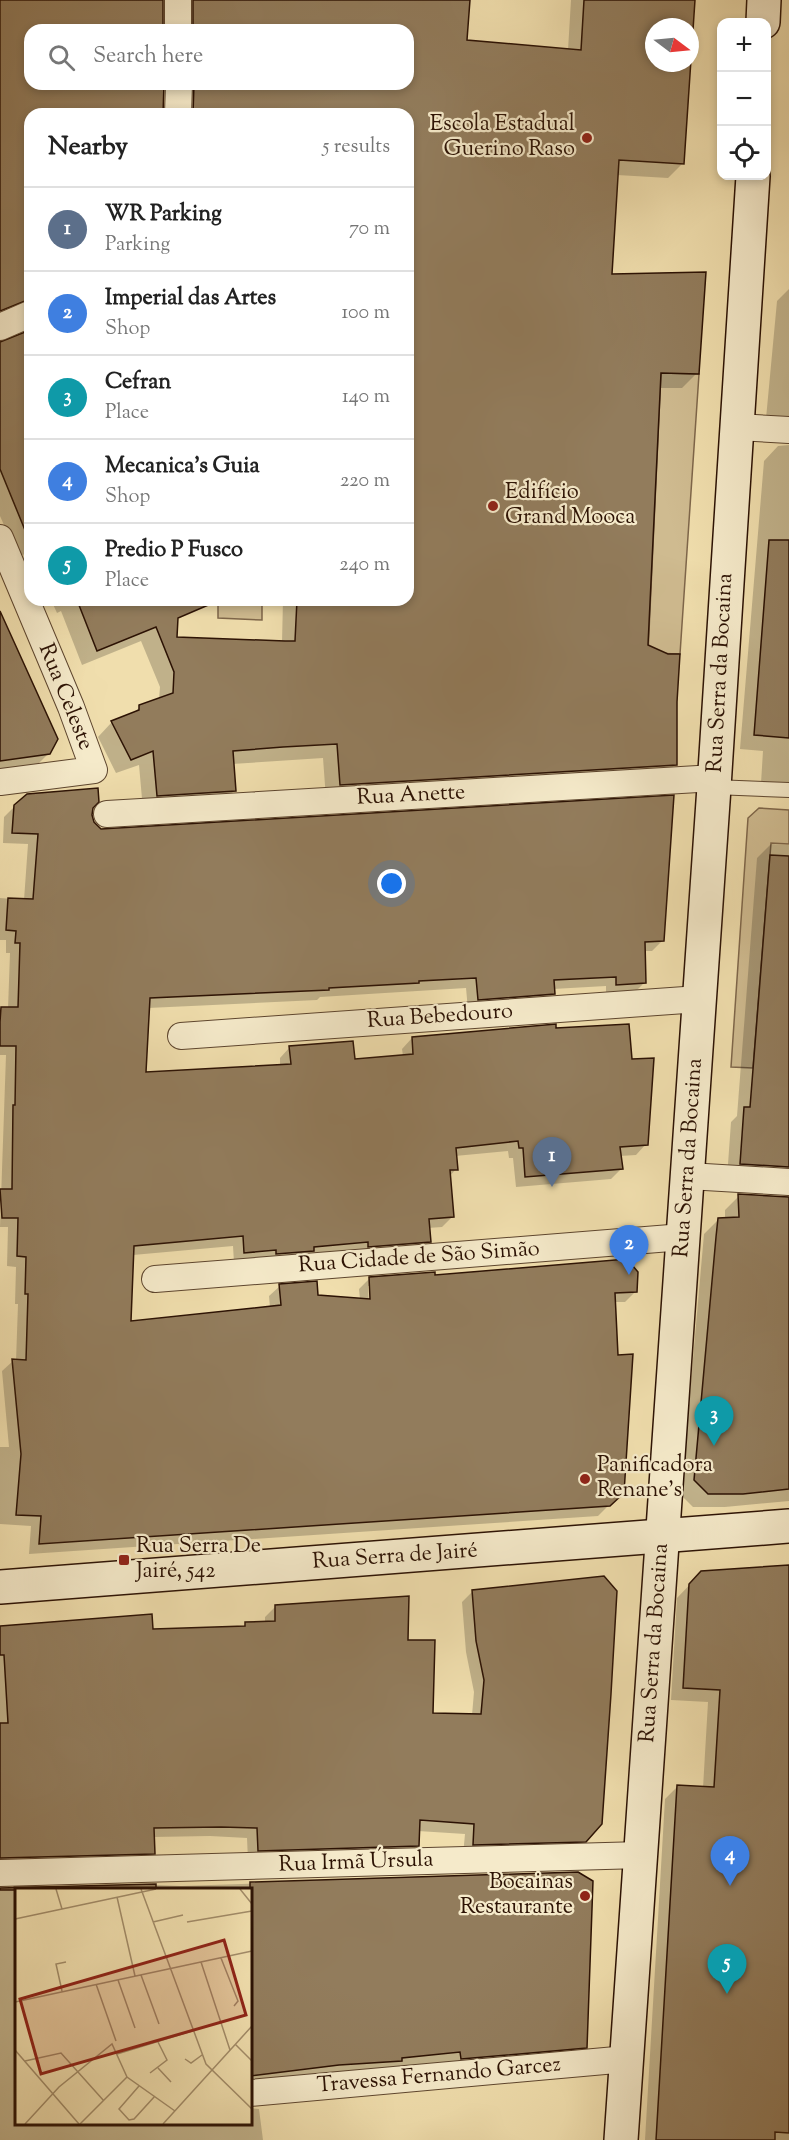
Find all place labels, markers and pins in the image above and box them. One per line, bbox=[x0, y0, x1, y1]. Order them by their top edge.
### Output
place label: Escola Estadual Guerino Raso bbox=[430, 109, 575, 166]
marker: Escola Estadual Guerino Raso bbox=[580, 131, 594, 145]
place label: Edifício Grand Mooca bbox=[505, 477, 635, 534]
marker: Edifício Grand Mooca bbox=[486, 499, 500, 513]
pin: 1 bbox=[532, 1138, 572, 1187]
pin: 2 bbox=[610, 1226, 648, 1275]
pin: 3 bbox=[694, 1396, 734, 1446]
place label: Panificadora Renane's bbox=[597, 1450, 713, 1507]
marker: Panificadora Renane's bbox=[578, 1472, 592, 1486]
place label: Rua Serra De Jairé, 542 bbox=[135, 1531, 261, 1588]
marker: Rua Serra De Jairé, 542 bbox=[117, 1553, 131, 1567]
pin: 4 bbox=[710, 1836, 750, 1886]
place label: Bocainas Restaurante bbox=[460, 1867, 573, 1924]
marker: Bocainas Restaurante bbox=[578, 1889, 592, 1903]
pin: 5 bbox=[708, 1944, 746, 1994]

